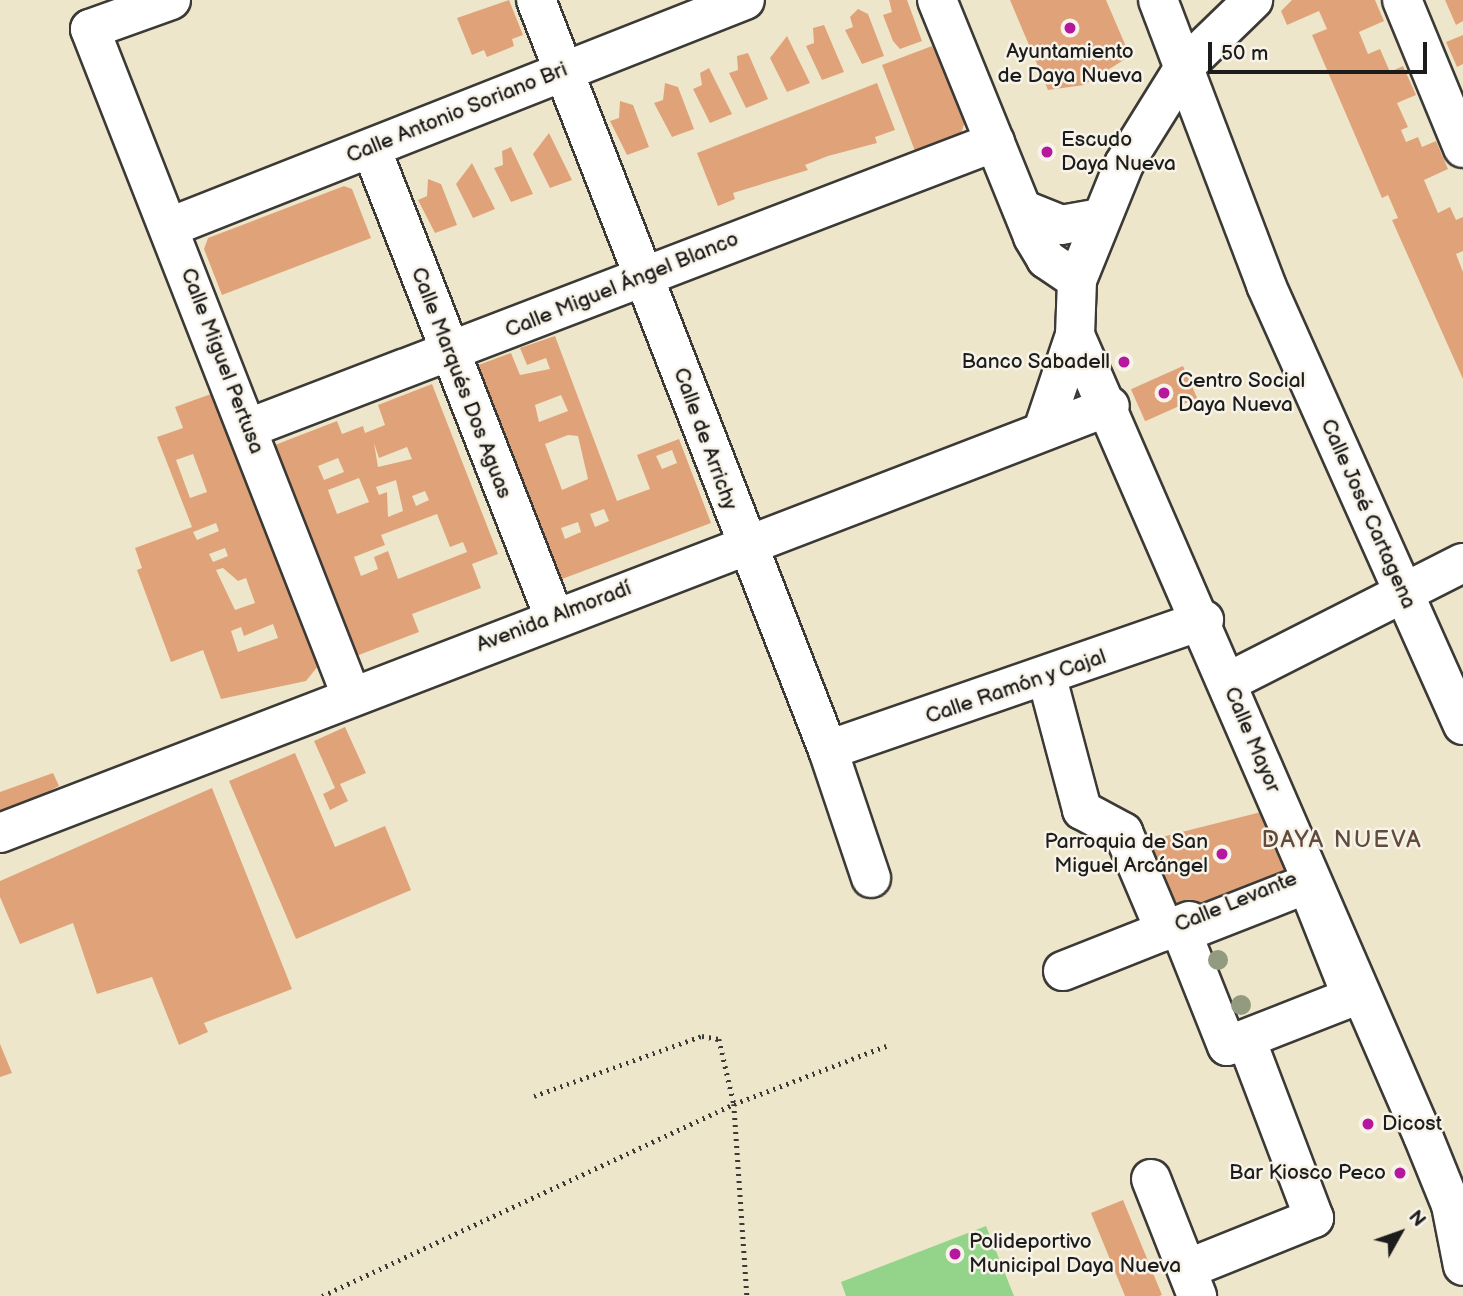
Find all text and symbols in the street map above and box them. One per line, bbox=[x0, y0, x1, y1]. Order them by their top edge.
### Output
marker: Ayuntamiento de Daya Nueva bbox=[1062, 20, 1078, 36]
scale bar bbox=[1211, 28, 1430, 72]
place label: Ayuntamiento de Daya Nueva bbox=[997, 39, 1143, 89]
text: 50 m bbox=[1221, 41, 1268, 66]
street label: Calle Antonio Soriano Bri bbox=[343, 57, 571, 169]
place label: Escudo Daya Nueva bbox=[1061, 127, 1176, 177]
marker: Escudo Daya Nueva bbox=[1039, 144, 1055, 160]
street label: Calle Miguel Ángel Blanco bbox=[502, 227, 742, 343]
street label: Calle Marqués Dos Aguas bbox=[405, 264, 517, 502]
street label: Calle Miguel Pertusa bbox=[175, 265, 269, 457]
place label: Banco Sabadell bbox=[961, 349, 1110, 375]
marker: Banco Sabadell bbox=[1116, 354, 1132, 370]
street label: Calle de Arrichy bbox=[668, 364, 742, 514]
place label: Centro Social Daya Nueva bbox=[1178, 368, 1306, 418]
marker: Centro Social Daya Nueva bbox=[1156, 385, 1172, 401]
street label: Calle José Cartagena bbox=[1315, 415, 1421, 613]
street label: Avenida Almoradí bbox=[473, 576, 635, 658]
street label: Calle Ramón y Cajal bbox=[921, 644, 1111, 730]
street label: Calle Mayor bbox=[1218, 683, 1286, 797]
district label: DAYA NUEVA bbox=[1263, 826, 1421, 854]
place label: Parroquia de San Miguel Arcángel bbox=[1044, 829, 1208, 879]
marker: Parroquia de San Miguel Arcángel bbox=[1214, 846, 1230, 862]
street label: Calle Levante bbox=[1171, 866, 1301, 938]
place label: Dicost bbox=[1382, 1111, 1442, 1137]
marker: Dicost bbox=[1360, 1116, 1376, 1132]
place label: Bar Kiosco Peco bbox=[1229, 1160, 1386, 1186]
marker: Bar Kiosco Peco bbox=[1392, 1165, 1408, 1181]
north arrow bbox=[1365, 1198, 1435, 1268]
text: N bbox=[1403, 1206, 1430, 1232]
place label: Polideportivo Municipal Daya Nueva bbox=[969, 1229, 1181, 1279]
marker: Polideportivo Municipal Daya Nueva bbox=[947, 1246, 963, 1262]

